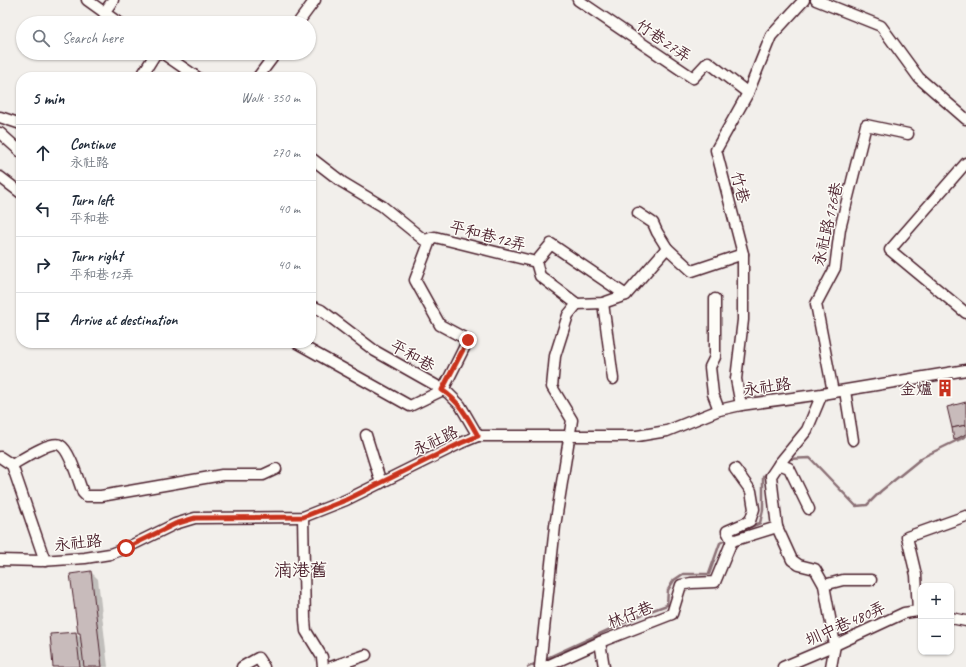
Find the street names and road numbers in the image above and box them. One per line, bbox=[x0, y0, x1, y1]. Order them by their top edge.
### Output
street label: 竹巷27弄 bbox=[632, 15, 695, 67]
street label: 竹巷 bbox=[726, 169, 754, 205]
street label: 永社路176巷 bbox=[809, 180, 847, 268]
street label: 平和巷12弄 bbox=[447, 217, 528, 255]
street label: 平和巷 bbox=[387, 335, 438, 376]
street label: 永社路 bbox=[742, 374, 792, 400]
street label: 永社路 bbox=[409, 422, 461, 460]
street label: 永社路 bbox=[53, 531, 103, 555]
street label: 林仔巷 bbox=[604, 597, 656, 633]
street label: 圳中巷480弄 bbox=[802, 597, 889, 650]

